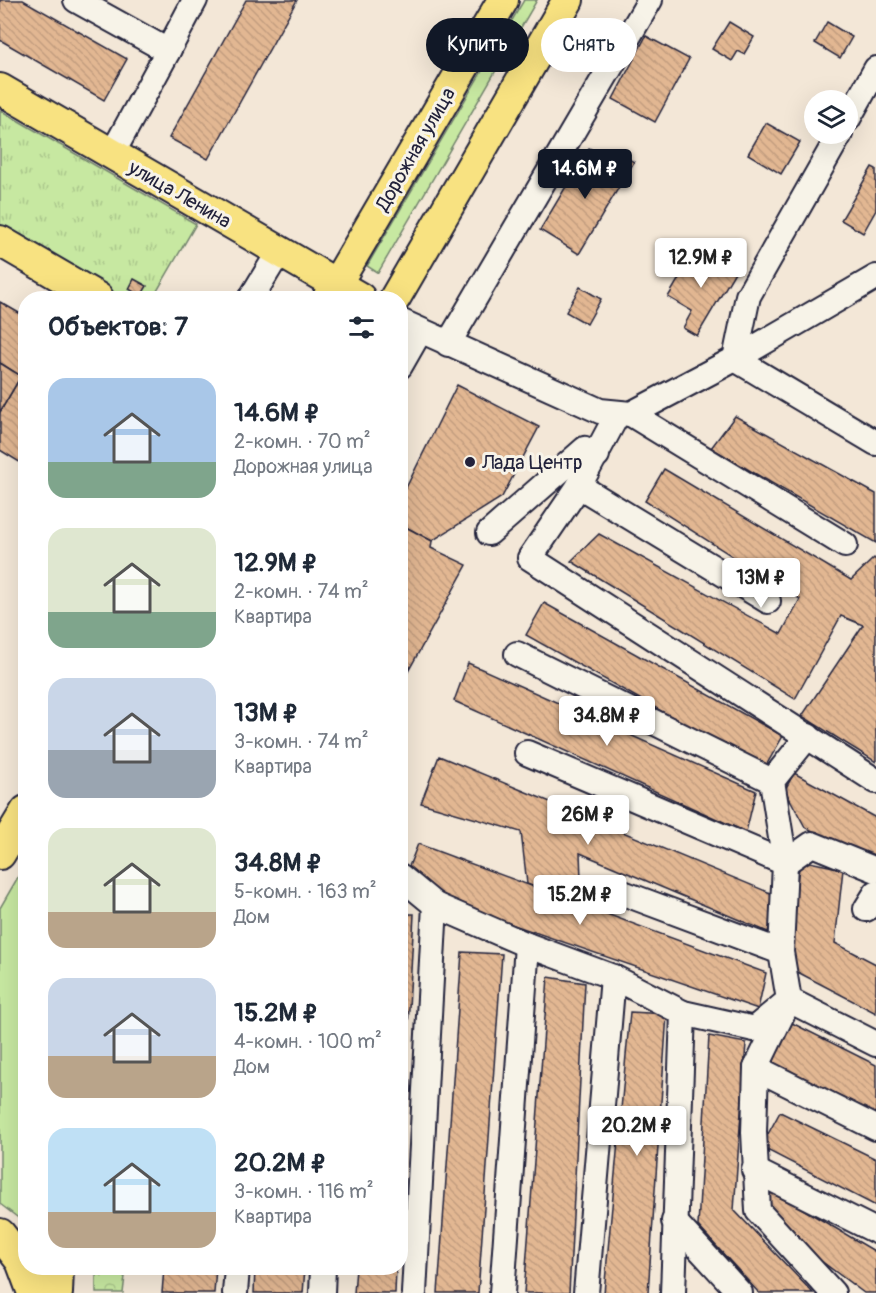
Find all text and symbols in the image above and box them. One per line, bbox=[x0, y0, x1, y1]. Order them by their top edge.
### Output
chip: Купить bbox=[426, 18, 529, 72]
chip: Снять bbox=[541, 18, 637, 72]
street label: Дорожная улица bbox=[369, 83, 461, 216]
map controls bbox=[804, 90, 858, 144]
button: layers bbox=[804, 90, 858, 144]
pin: 14.6M ₽ bbox=[530, 149, 640, 200]
street label: улица Ленина bbox=[123, 155, 235, 234]
text: 14.6M ₽ bbox=[552, 156, 618, 181]
pin: 12.9M ₽ bbox=[646, 238, 756, 289]
text: 12.9M ₽ bbox=[669, 245, 733, 270]
text: Объектов: 7 bbox=[48, 311, 188, 343]
icon: filters bbox=[345, 311, 378, 344]
text: 14.6M ₽ bbox=[234, 397, 320, 429]
icon: home bbox=[96, 402, 168, 474]
text: 2-комн. · 70 m² bbox=[234, 429, 371, 454]
place label: Лада Центр bbox=[481, 450, 582, 475]
text: Дорожная улица bbox=[234, 454, 373, 479]
marker: Лада Центр bbox=[463, 455, 477, 469]
text: 12.9M ₽ bbox=[234, 547, 318, 579]
icon: home bbox=[96, 552, 168, 624]
pin: 13M ₽ bbox=[719, 558, 803, 609]
text: 13M ₽ bbox=[736, 565, 786, 590]
text: 2-комн. · 74 m² bbox=[234, 579, 369, 604]
text: Квартира bbox=[234, 604, 312, 629]
pin: 34.8M ₽ bbox=[552, 696, 662, 747]
text: 13M ₽ bbox=[234, 697, 299, 729]
icon: home bbox=[96, 702, 168, 774]
text: 34.8M ₽ bbox=[573, 703, 641, 728]
text: 3-комн. · 74 m² bbox=[234, 729, 369, 754]
text: Квартира bbox=[234, 754, 312, 779]
pin: 26M ₽ bbox=[546, 795, 630, 846]
text: 26M ₽ bbox=[561, 802, 615, 827]
text: 34.8M ₽ bbox=[234, 847, 322, 879]
icon: home bbox=[96, 852, 168, 924]
pin: 15.2M ₽ bbox=[525, 875, 635, 926]
text: 5-комн. · 163 m² bbox=[234, 879, 377, 904]
text: 15.2M ₽ bbox=[548, 882, 612, 907]
text: Дом bbox=[234, 904, 270, 929]
text: 15.2M ₽ bbox=[234, 997, 318, 1029]
icon: home bbox=[96, 1002, 168, 1074]
text: 4-комн. · 100 m² bbox=[234, 1029, 382, 1054]
text: Дом bbox=[234, 1054, 270, 1079]
pin: 20.2M ₽ bbox=[582, 1106, 692, 1157]
text: 20.2M ₽ bbox=[601, 1113, 673, 1138]
text: 20.2M ₽ bbox=[234, 1147, 326, 1179]
icon: home bbox=[96, 1152, 168, 1224]
text: 3-комн. · 116 m² bbox=[234, 1179, 374, 1204]
text: Квартира bbox=[234, 1204, 312, 1229]

